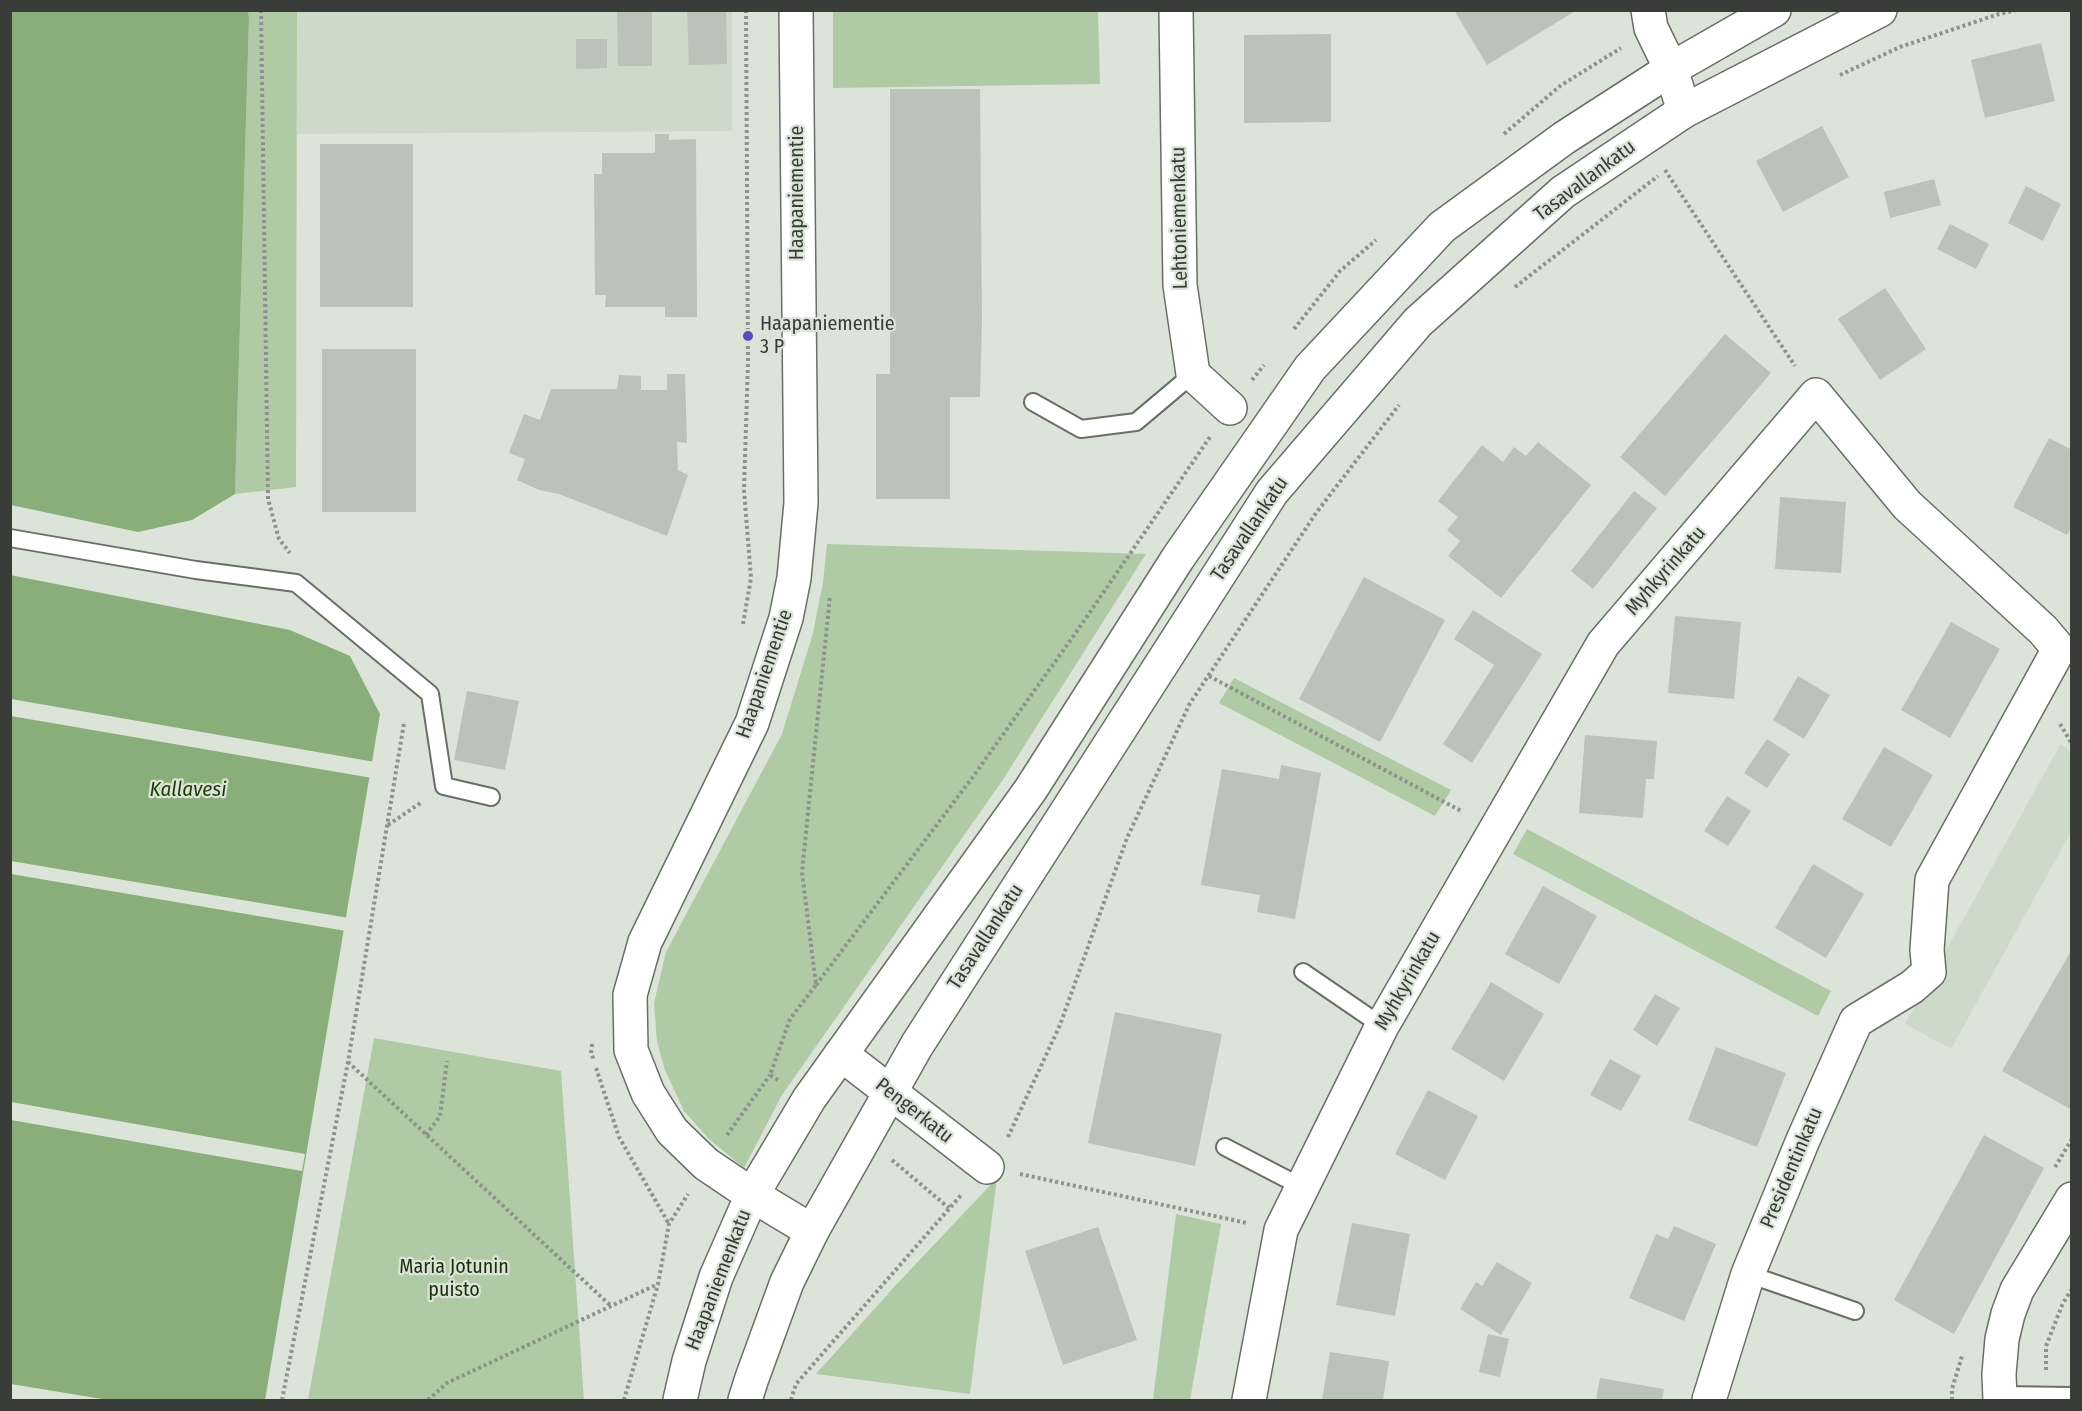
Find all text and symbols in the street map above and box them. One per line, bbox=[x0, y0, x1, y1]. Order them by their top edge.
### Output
street label: Haapaniementie bbox=[785, 126, 809, 260]
street label: Tasavallankatu bbox=[1530, 135, 1640, 227]
street label: Lehtoniemenkatu bbox=[1167, 146, 1193, 290]
place label: Haapaniementie 3 P bbox=[760, 312, 895, 359]
marker: Haapaniementie 3 P bbox=[741, 329, 755, 343]
street label: Tasavallankatu bbox=[1206, 472, 1294, 586]
street label: Myhkyrinkatu bbox=[1621, 522, 1711, 620]
street label: Haapaniementie bbox=[732, 606, 798, 742]
water label: Kallavesi bbox=[150, 777, 226, 803]
street label: Tasavallankatu bbox=[943, 880, 1029, 994]
street label: Myhkyrinkatu bbox=[1370, 927, 1446, 1035]
street label: Pengerkatu bbox=[870, 1073, 958, 1149]
street label: Presidentinkatu bbox=[1756, 1104, 1828, 1232]
street label: Haapaniemenkatu bbox=[681, 1206, 757, 1354]
park label: Maria Jotunin puisto bbox=[399, 1255, 509, 1302]

